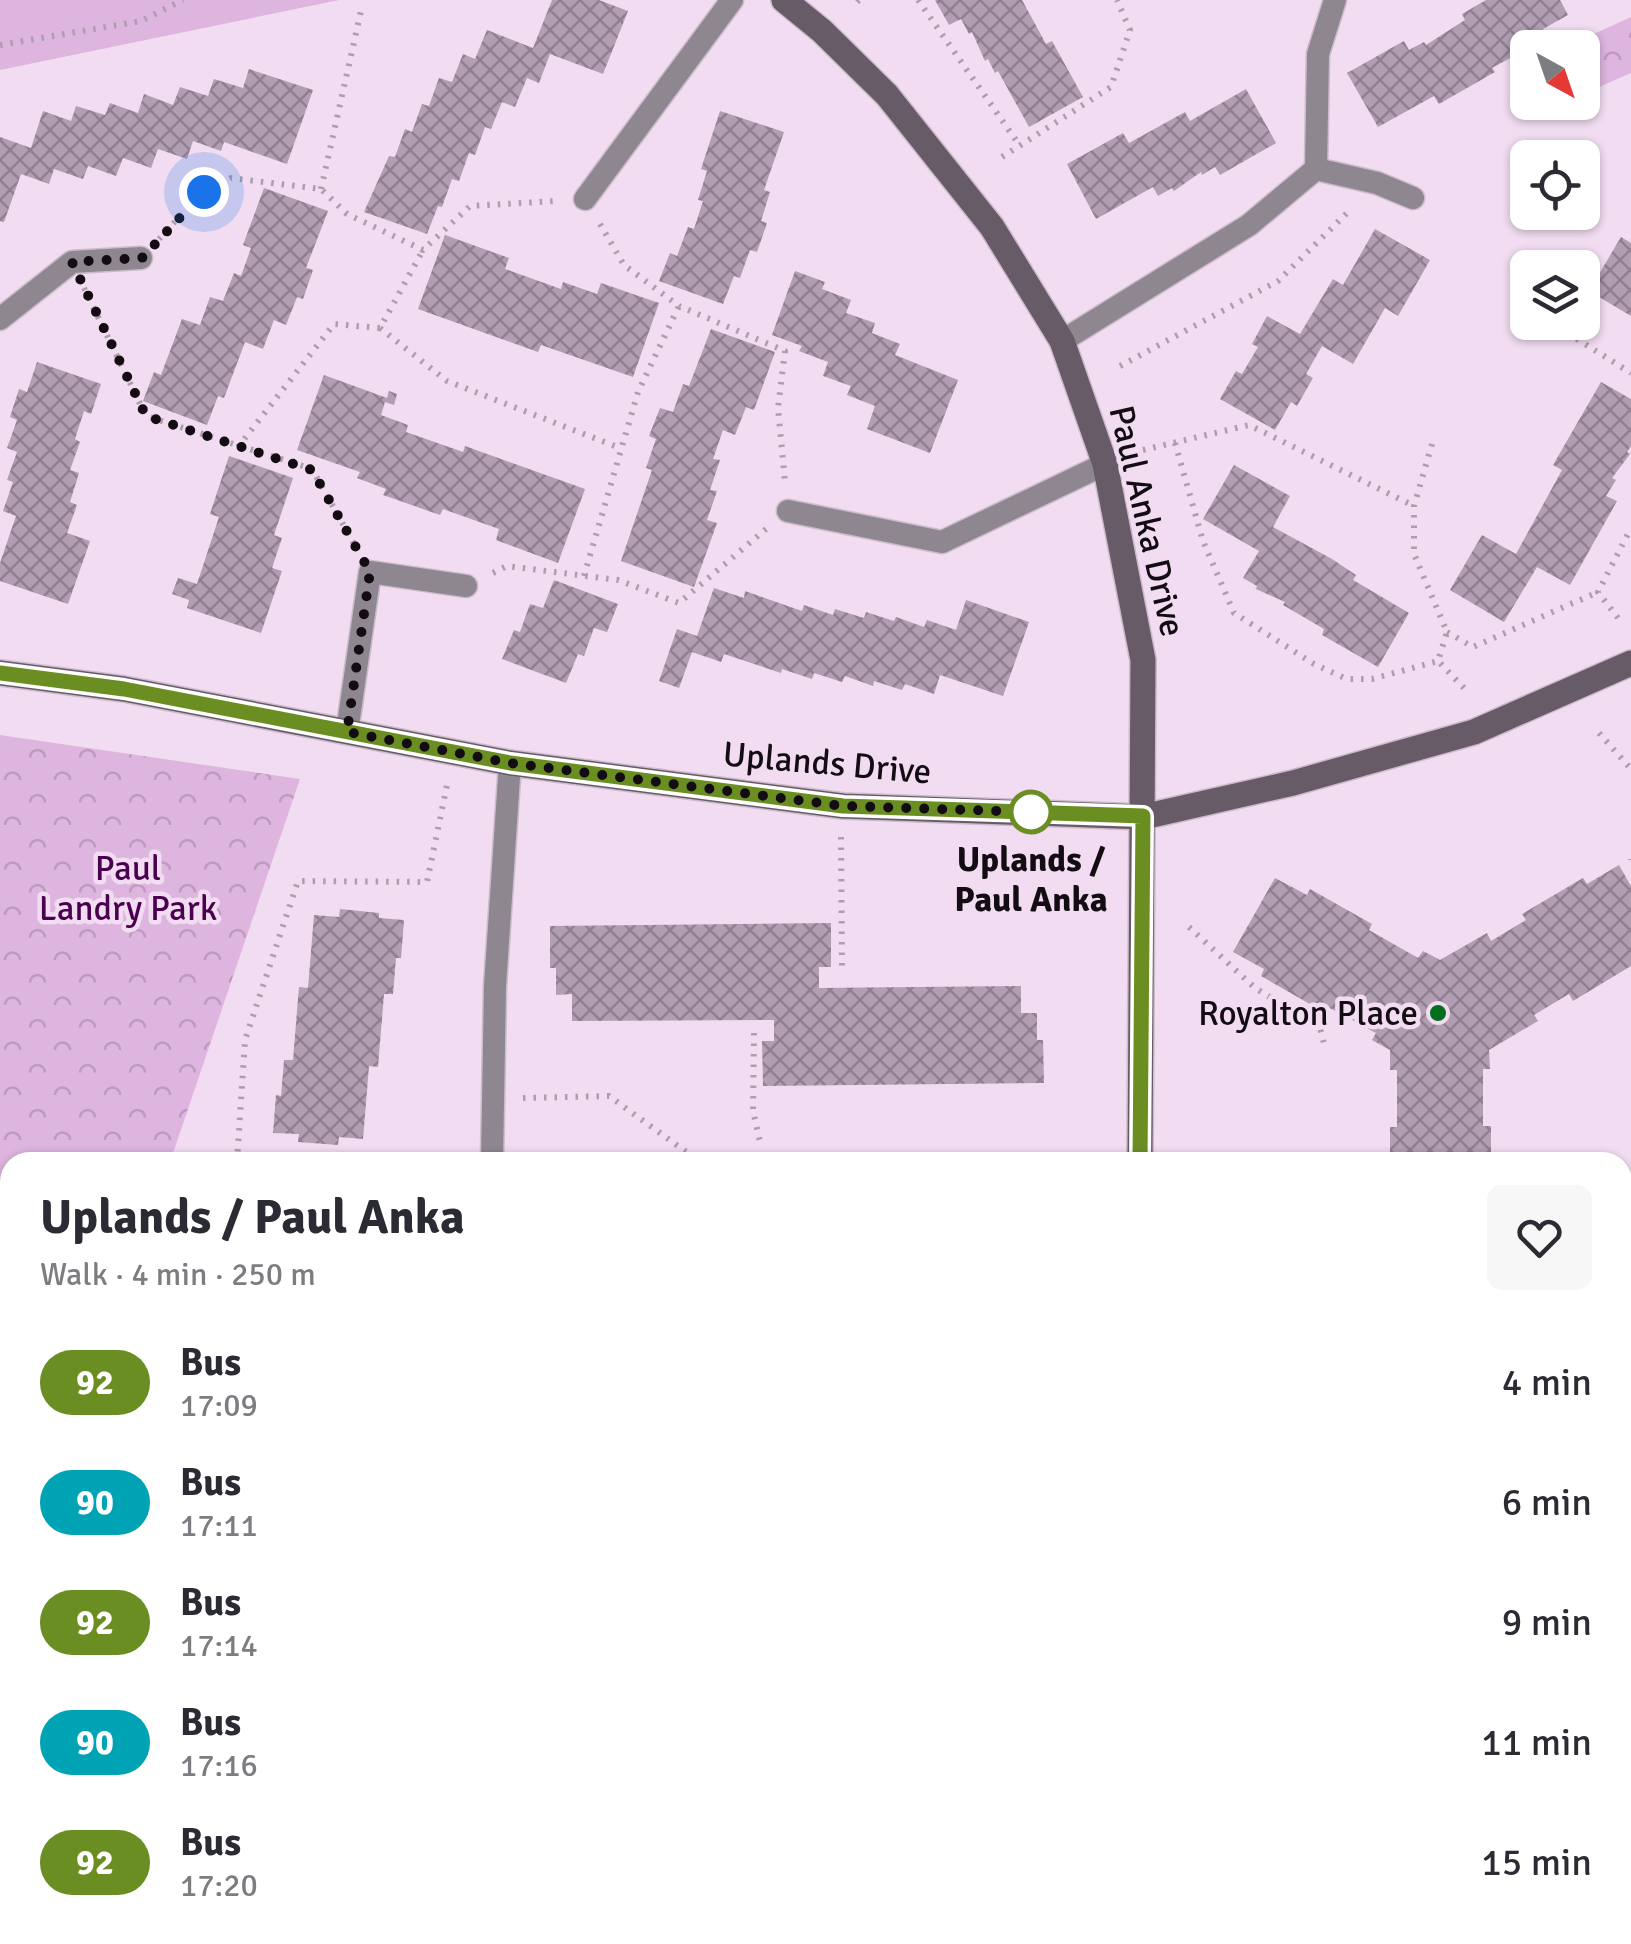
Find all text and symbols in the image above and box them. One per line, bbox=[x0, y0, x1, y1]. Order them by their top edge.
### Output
north arrow bbox=[1510, 30, 1600, 120]
map controls bbox=[1510, 30, 1600, 340]
button: locate bbox=[1510, 140, 1600, 230]
your location bbox=[179, 167, 229, 217]
button: layers bbox=[1510, 250, 1600, 340]
street label: Paul Anka Drive bbox=[1100, 401, 1194, 641]
street label: Uplands Drive bbox=[721, 732, 933, 794]
marker: Uplands / Paul Anka bbox=[1010, 791, 1052, 833]
place label: Uplands / Paul Anka bbox=[954, 838, 1108, 921]
park label: Paul Landry Park bbox=[39, 847, 217, 930]
place label: Royalton Place bbox=[1198, 992, 1418, 1035]
marker: Royalton Place bbox=[1427, 1002, 1449, 1024]
button: heart bbox=[1487, 1185, 1592, 1290]
text: Uplands / Paul Anka bbox=[40, 1188, 465, 1247]
text: Walk · 4 min · 250 m bbox=[40, 1255, 316, 1294]
text: Bus bbox=[180, 1339, 241, 1386]
text: 4 min bbox=[1502, 1359, 1592, 1406]
text: 92 bbox=[76, 1361, 114, 1404]
text: 17:09 bbox=[180, 1386, 258, 1425]
text: Bus bbox=[180, 1459, 241, 1506]
text: 6 min bbox=[1502, 1479, 1592, 1526]
text: 90 bbox=[76, 1481, 114, 1524]
text: 17:11 bbox=[180, 1506, 258, 1545]
text: Bus bbox=[180, 1579, 241, 1626]
text: 9 min bbox=[1502, 1599, 1592, 1646]
text: 92 bbox=[76, 1601, 114, 1644]
text: 17:14 bbox=[180, 1626, 258, 1665]
text: Bus bbox=[180, 1699, 241, 1746]
text: 11 min bbox=[1481, 1719, 1592, 1766]
text: 90 bbox=[76, 1721, 114, 1764]
text: 17:16 bbox=[180, 1746, 258, 1785]
text: Bus bbox=[180, 1819, 241, 1866]
text: 15 min bbox=[1481, 1839, 1592, 1886]
text: 92 bbox=[76, 1841, 114, 1884]
text: 17:20 bbox=[180, 1866, 258, 1905]

